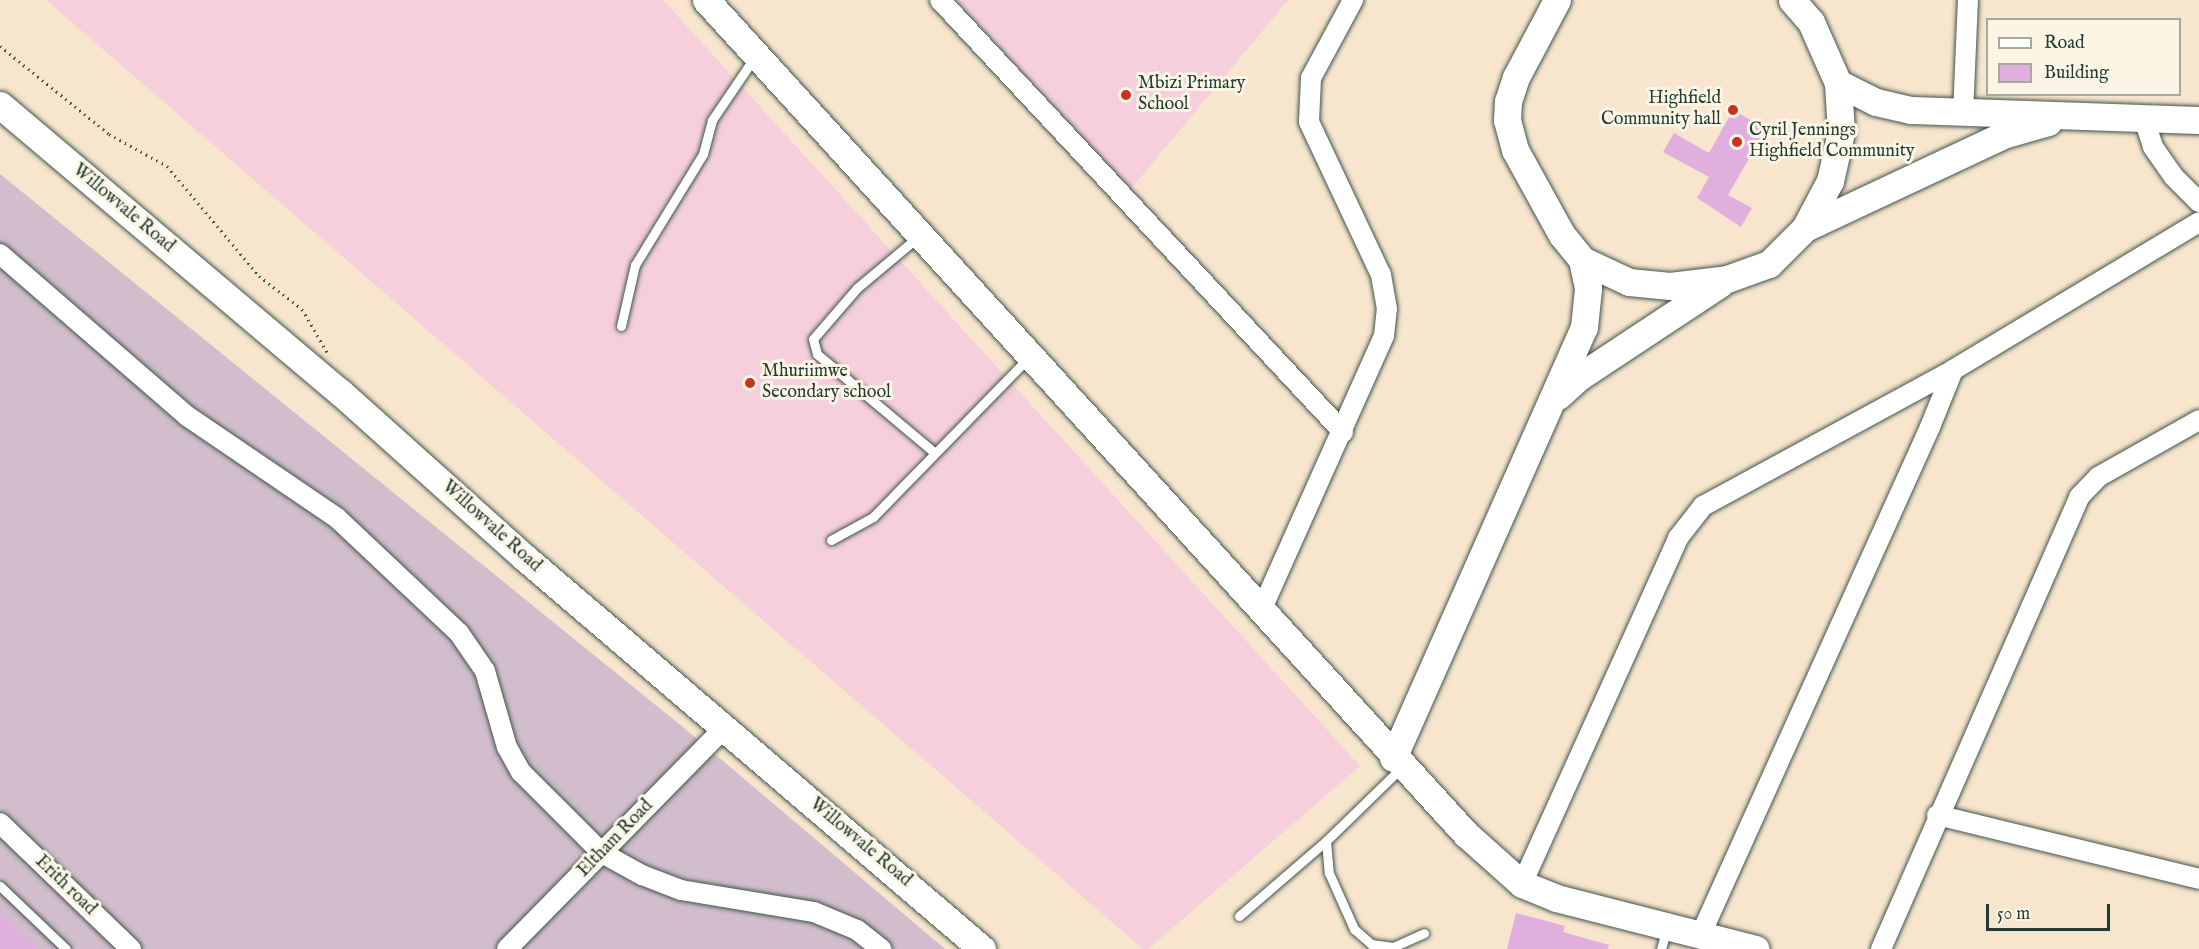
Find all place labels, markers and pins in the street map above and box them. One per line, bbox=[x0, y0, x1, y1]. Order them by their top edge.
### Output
place label: Mbizi Primary School bbox=[1138, 74, 1245, 116]
marker: Mbizi Primary School bbox=[1119, 88, 1133, 102]
place label: Highfield Community hall bbox=[1601, 89, 1721, 132]
marker: Highfield Community hall bbox=[1726, 103, 1740, 117]
place label: Cyril Jennings Highfield Community bbox=[1749, 121, 1915, 164]
marker: Cyril Jennings Highfield Community bbox=[1730, 135, 1744, 149]
place label: Mhuriimwe Secondary school bbox=[762, 362, 891, 404]
marker: Mhuriimwe Secondary school bbox=[743, 376, 757, 390]

